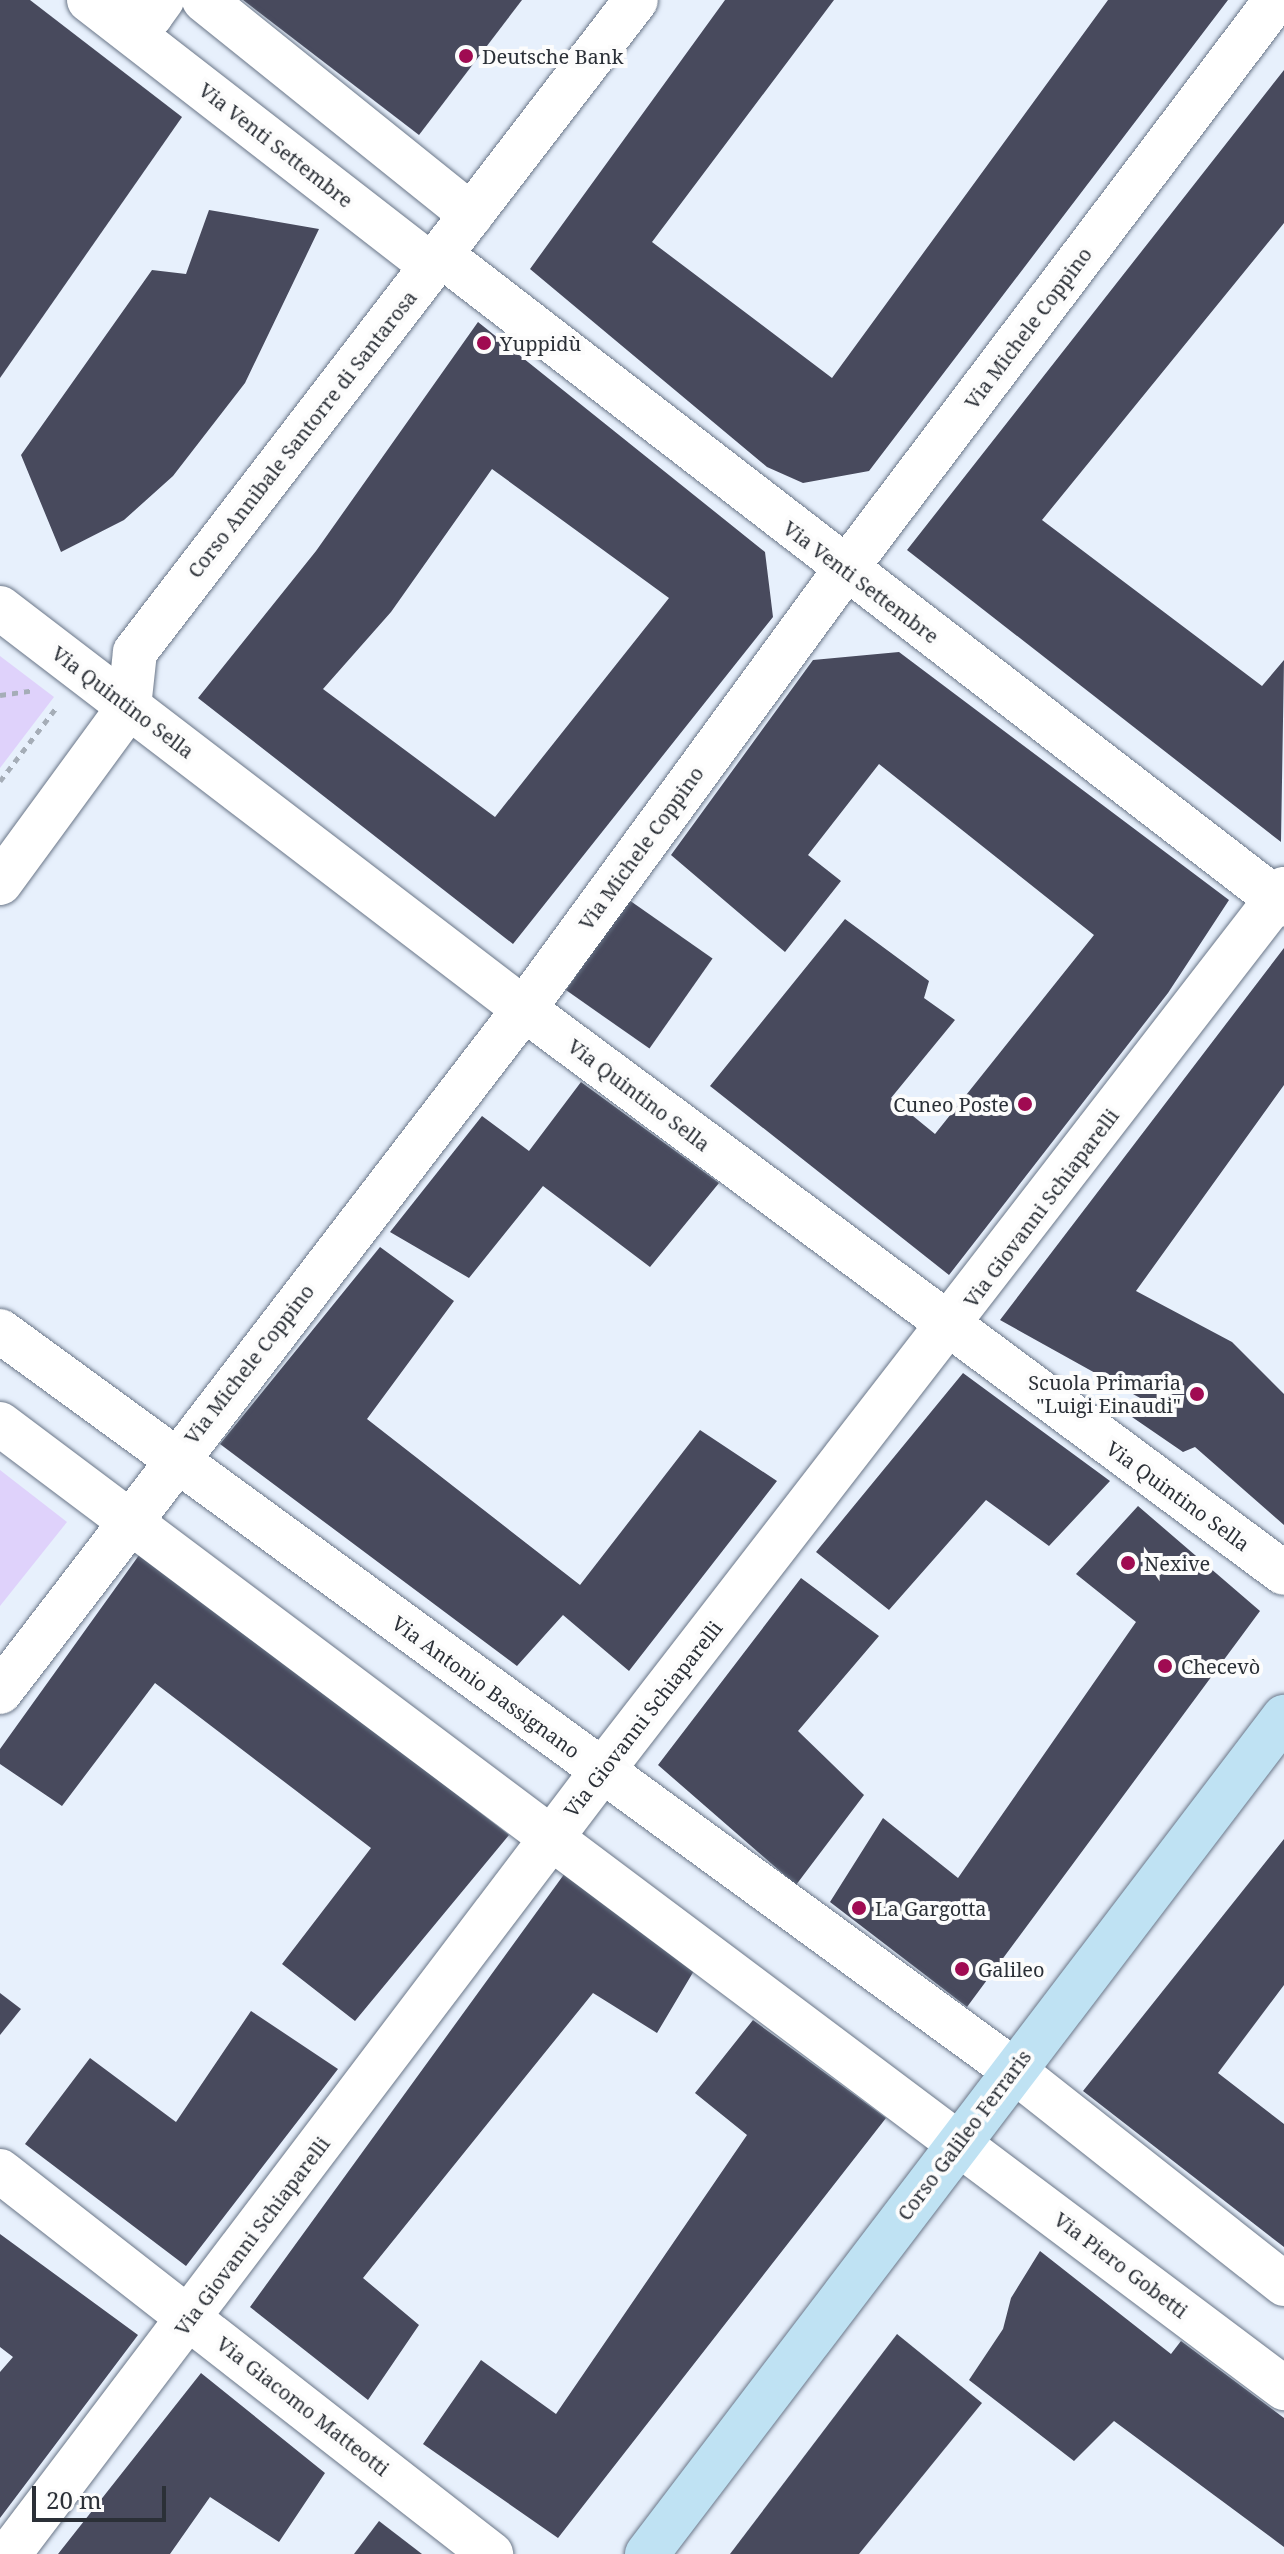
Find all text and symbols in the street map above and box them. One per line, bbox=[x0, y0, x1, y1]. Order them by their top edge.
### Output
place label: Deutsche Bank bbox=[482, 44, 623, 68]
marker: Deutsche Bank bbox=[457, 47, 475, 65]
street label: Via Venti Settembre bbox=[194, 77, 358, 213]
street label: Via Michele Coppino bbox=[959, 242, 1097, 414]
street label: Corso Annibale Santorre di Santarosa bbox=[182, 286, 422, 582]
place label: Yuppidù bbox=[500, 331, 581, 355]
marker: Yuppidù bbox=[475, 334, 493, 352]
street label: Via Venti Settembre bbox=[778, 516, 944, 648]
street label: Via Quintino Sella bbox=[47, 641, 199, 763]
street label: Via Michele Coppino bbox=[574, 762, 708, 934]
street label: Via Quintino Sella bbox=[563, 1034, 715, 1156]
place label: Cuneo Poste bbox=[893, 1092, 1009, 1116]
marker: Cuneo Poste bbox=[1016, 1095, 1034, 1113]
street label: Via Giovanni Schiaparelli bbox=[958, 1104, 1124, 1312]
street label: Via Michele Coppino bbox=[179, 1279, 319, 1449]
place label: Scuola Primaria "Luigi Einaudi" bbox=[1028, 1370, 1181, 1417]
marker: Scuola Primaria "Luigi Einaudi" bbox=[1188, 1385, 1206, 1403]
street label: Via Quintino Sella bbox=[1102, 1436, 1254, 1556]
place label: Nexive bbox=[1144, 1551, 1210, 1575]
marker: Nexive bbox=[1119, 1554, 1137, 1572]
street label: Via Antonio Bassignano bbox=[387, 1611, 585, 1763]
street label: Via Giovanni Schiaparelli bbox=[559, 1616, 727, 1822]
place label: Checevò bbox=[1181, 1654, 1260, 1678]
marker: Checevò bbox=[1156, 1657, 1174, 1675]
place label: La Gargotta bbox=[875, 1896, 987, 1920]
marker: La Gargotta bbox=[850, 1899, 868, 1917]
place label: Galileo bbox=[978, 1957, 1045, 1981]
marker: Galileo bbox=[953, 1960, 971, 1978]
street label: Corso Galileo Ferraris bbox=[892, 2045, 1036, 2225]
street label: Via Giovanni Schiaparelli bbox=[169, 2132, 335, 2340]
street label: Via Piero Gobetti bbox=[1049, 2207, 1193, 2323]
street label: Via Giacomo Matteotti bbox=[212, 2331, 394, 2481]
scale bar bbox=[36, 2470, 170, 2520]
text: 20 m bbox=[46, 2483, 102, 2516]

